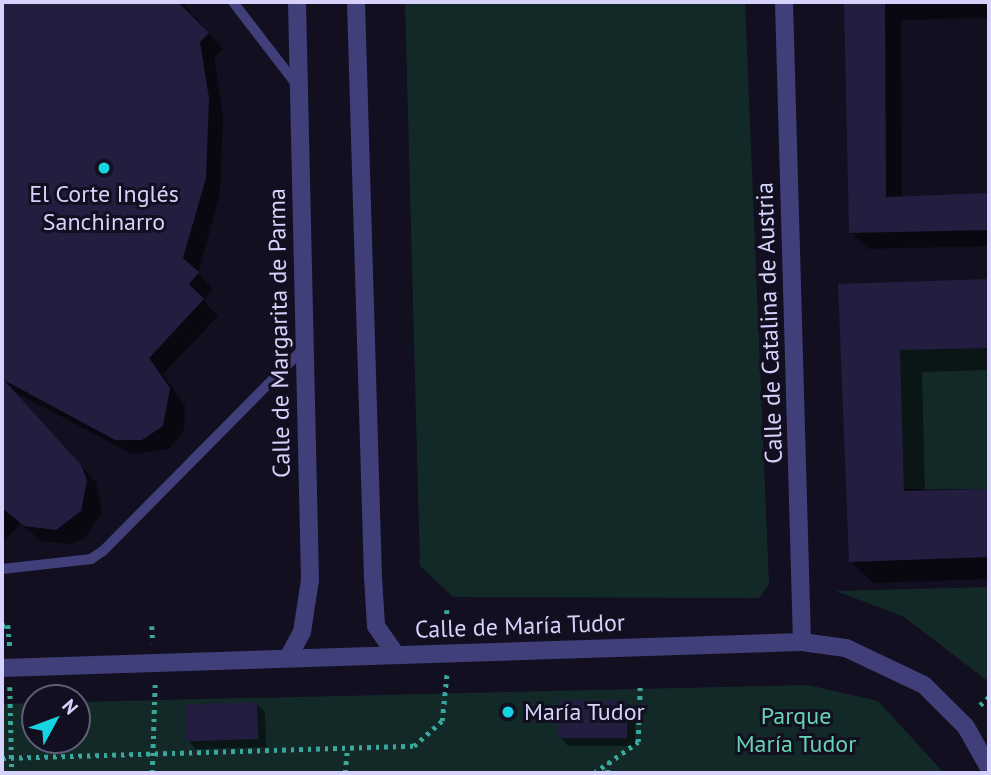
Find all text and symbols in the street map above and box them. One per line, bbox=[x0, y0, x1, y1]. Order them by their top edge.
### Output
marker: El Corte Inglés Sanchinarro bbox=[96, 160, 112, 176]
place label: El Corte Inglés Sanchinarro bbox=[29, 180, 179, 236]
street label: Calle de Catalina de Austria bbox=[750, 181, 788, 465]
street label: Calle de Margarita de Parma bbox=[262, 188, 296, 478]
street label: Calle de María Tudor bbox=[414, 608, 626, 644]
north arrow bbox=[21, 684, 91, 754]
text: N bbox=[57, 694, 83, 719]
place label: María Tudor bbox=[524, 698, 645, 726]
marker: María Tudor bbox=[498, 702, 518, 722]
park label: Parque María Tudor bbox=[735, 702, 857, 758]

